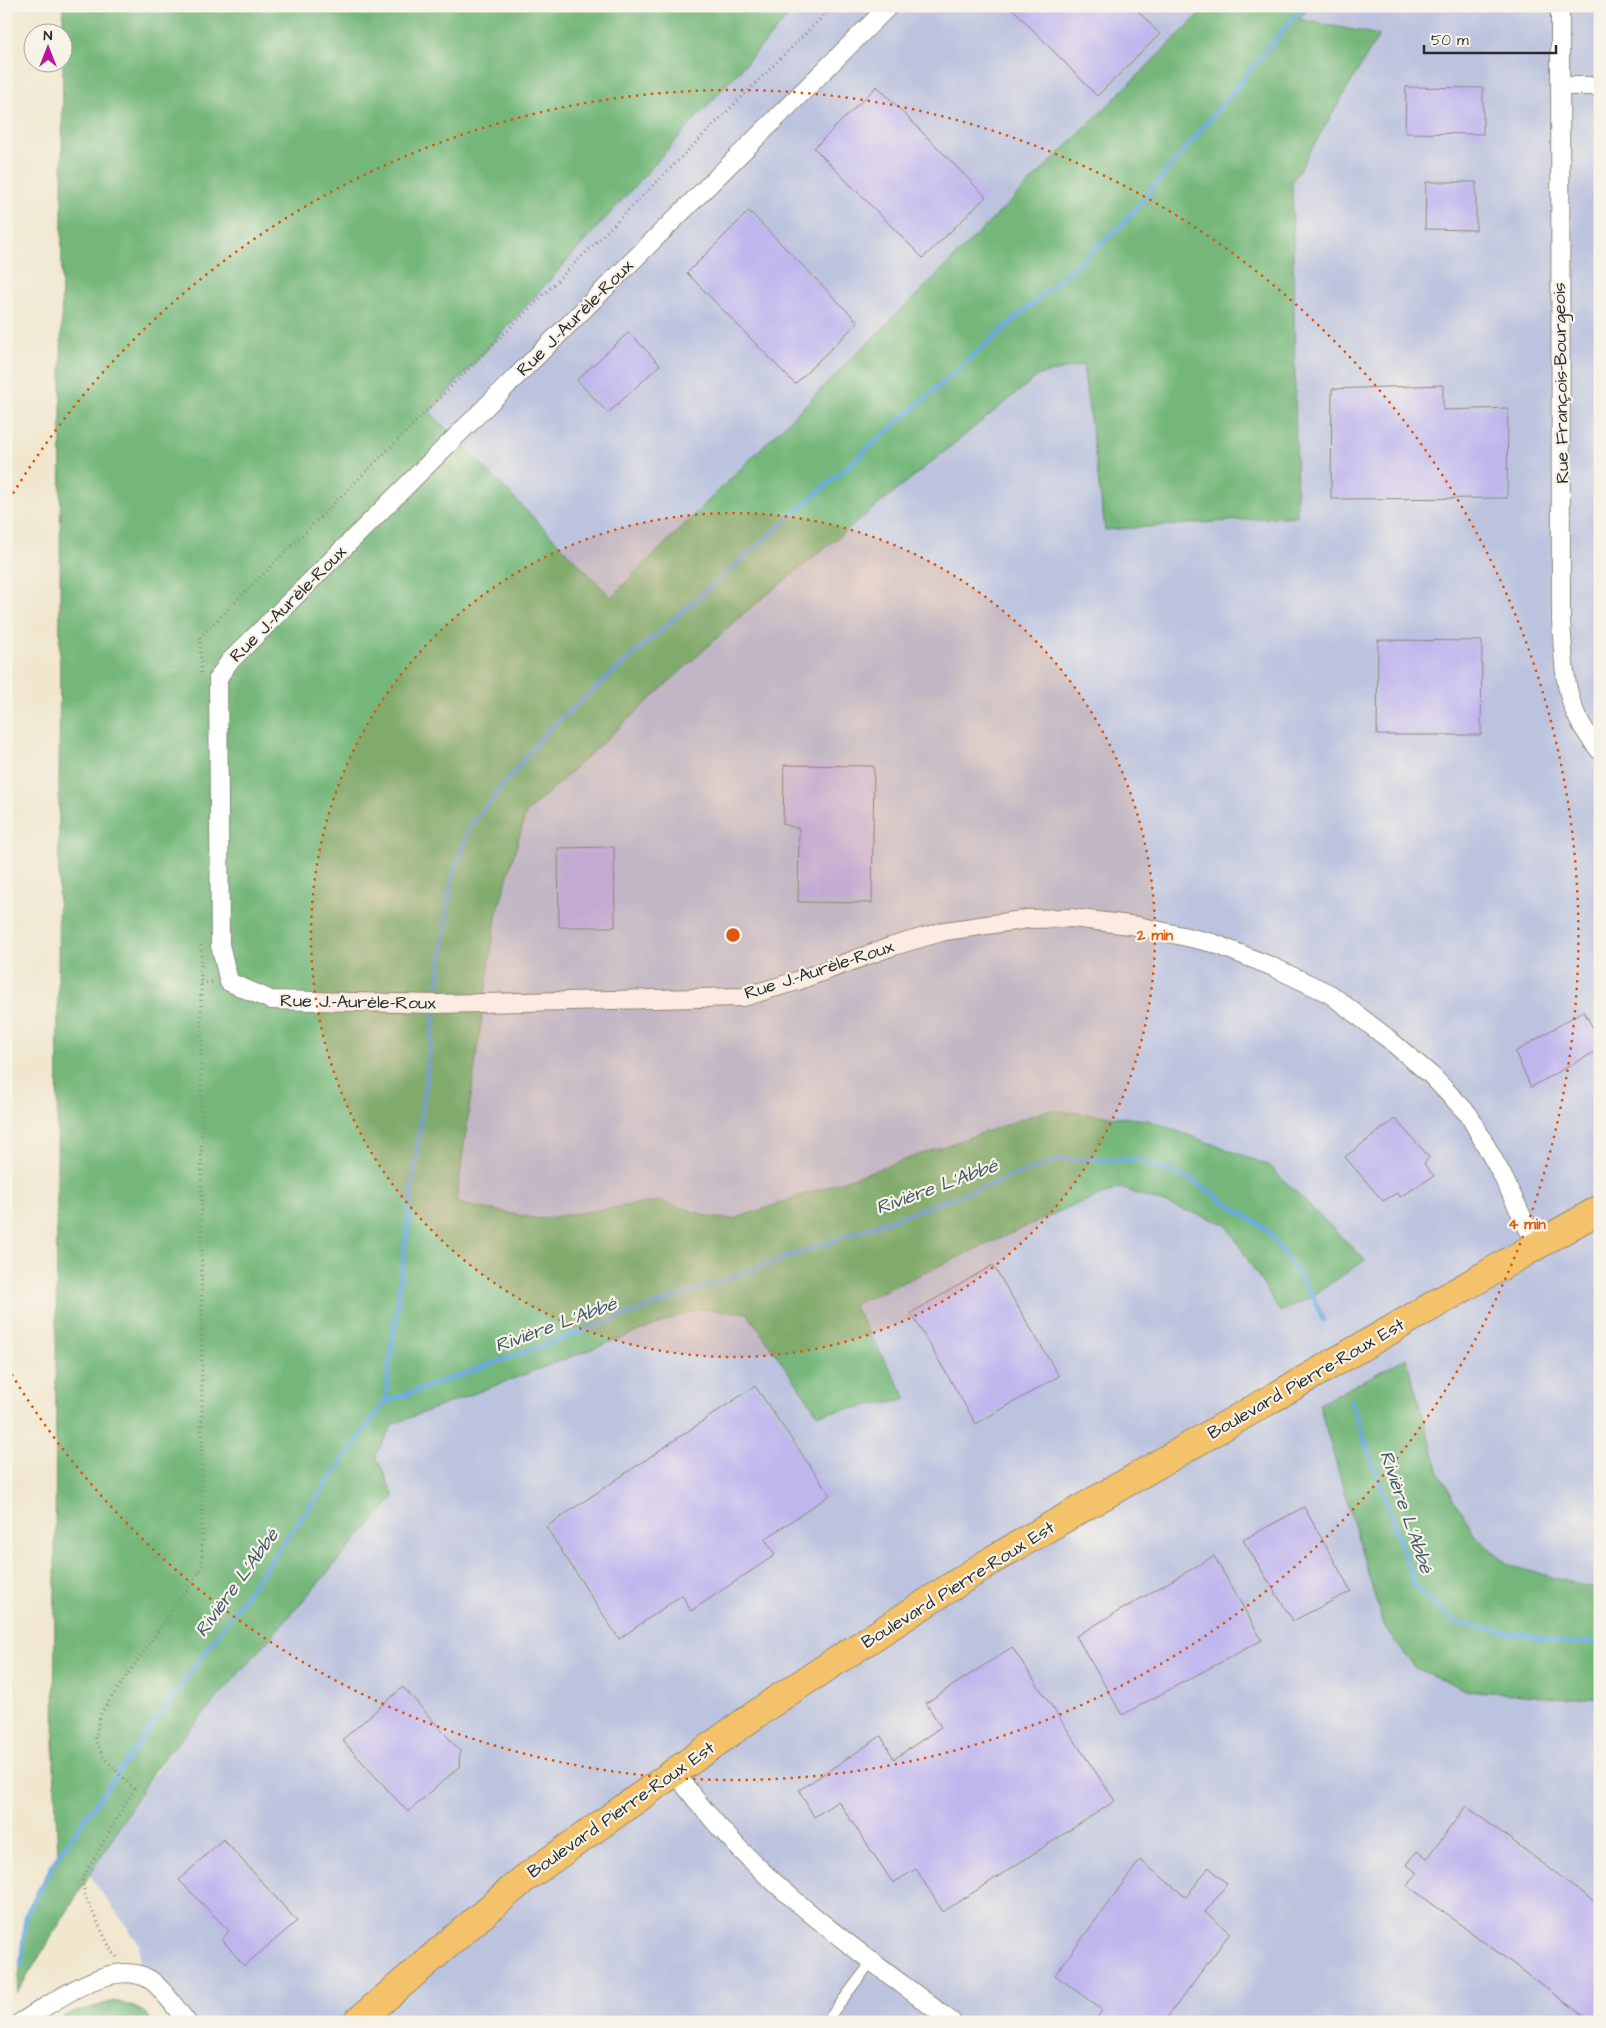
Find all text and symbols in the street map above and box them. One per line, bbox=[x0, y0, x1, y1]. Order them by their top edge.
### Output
north arrow bbox=[22, 22, 72, 72]
scale bar bbox=[1424, 22, 1556, 54]
text: N bbox=[44, 26, 53, 46]
text: 50 m bbox=[1431, 30, 1469, 51]
street label: Rue J.-Aurèle-Roux bbox=[511, 254, 639, 382]
street label: Rue François-Bourgeois bbox=[1547, 282, 1576, 484]
street label: Rue J.-Aurèle-Roux bbox=[224, 540, 352, 668]
text: 2 min bbox=[1136, 925, 1174, 946]
centre of rings bbox=[724, 926, 742, 944]
street label: Rue J.-Aurèle-Roux bbox=[741, 934, 897, 1006]
street label: Rue J.-Aurèle-Roux bbox=[280, 988, 437, 1016]
water label: Rivière L'Abbé bbox=[872, 1152, 1003, 1222]
text: 4 min bbox=[1508, 1214, 1546, 1235]
water label: Rivière L'Abbé bbox=[491, 1290, 622, 1360]
street label: Boulevard Pierre-Roux Est bbox=[1203, 1312, 1410, 1446]
water label: Rivière L'Abbé bbox=[1372, 1447, 1440, 1578]
street label: Boulevard Pierre-Roux Est bbox=[857, 1515, 1060, 1655]
water label: Rivière L'Abbé bbox=[189, 1522, 286, 1643]
street label: Boulevard Pierre-Roux Est bbox=[522, 1735, 720, 1884]

